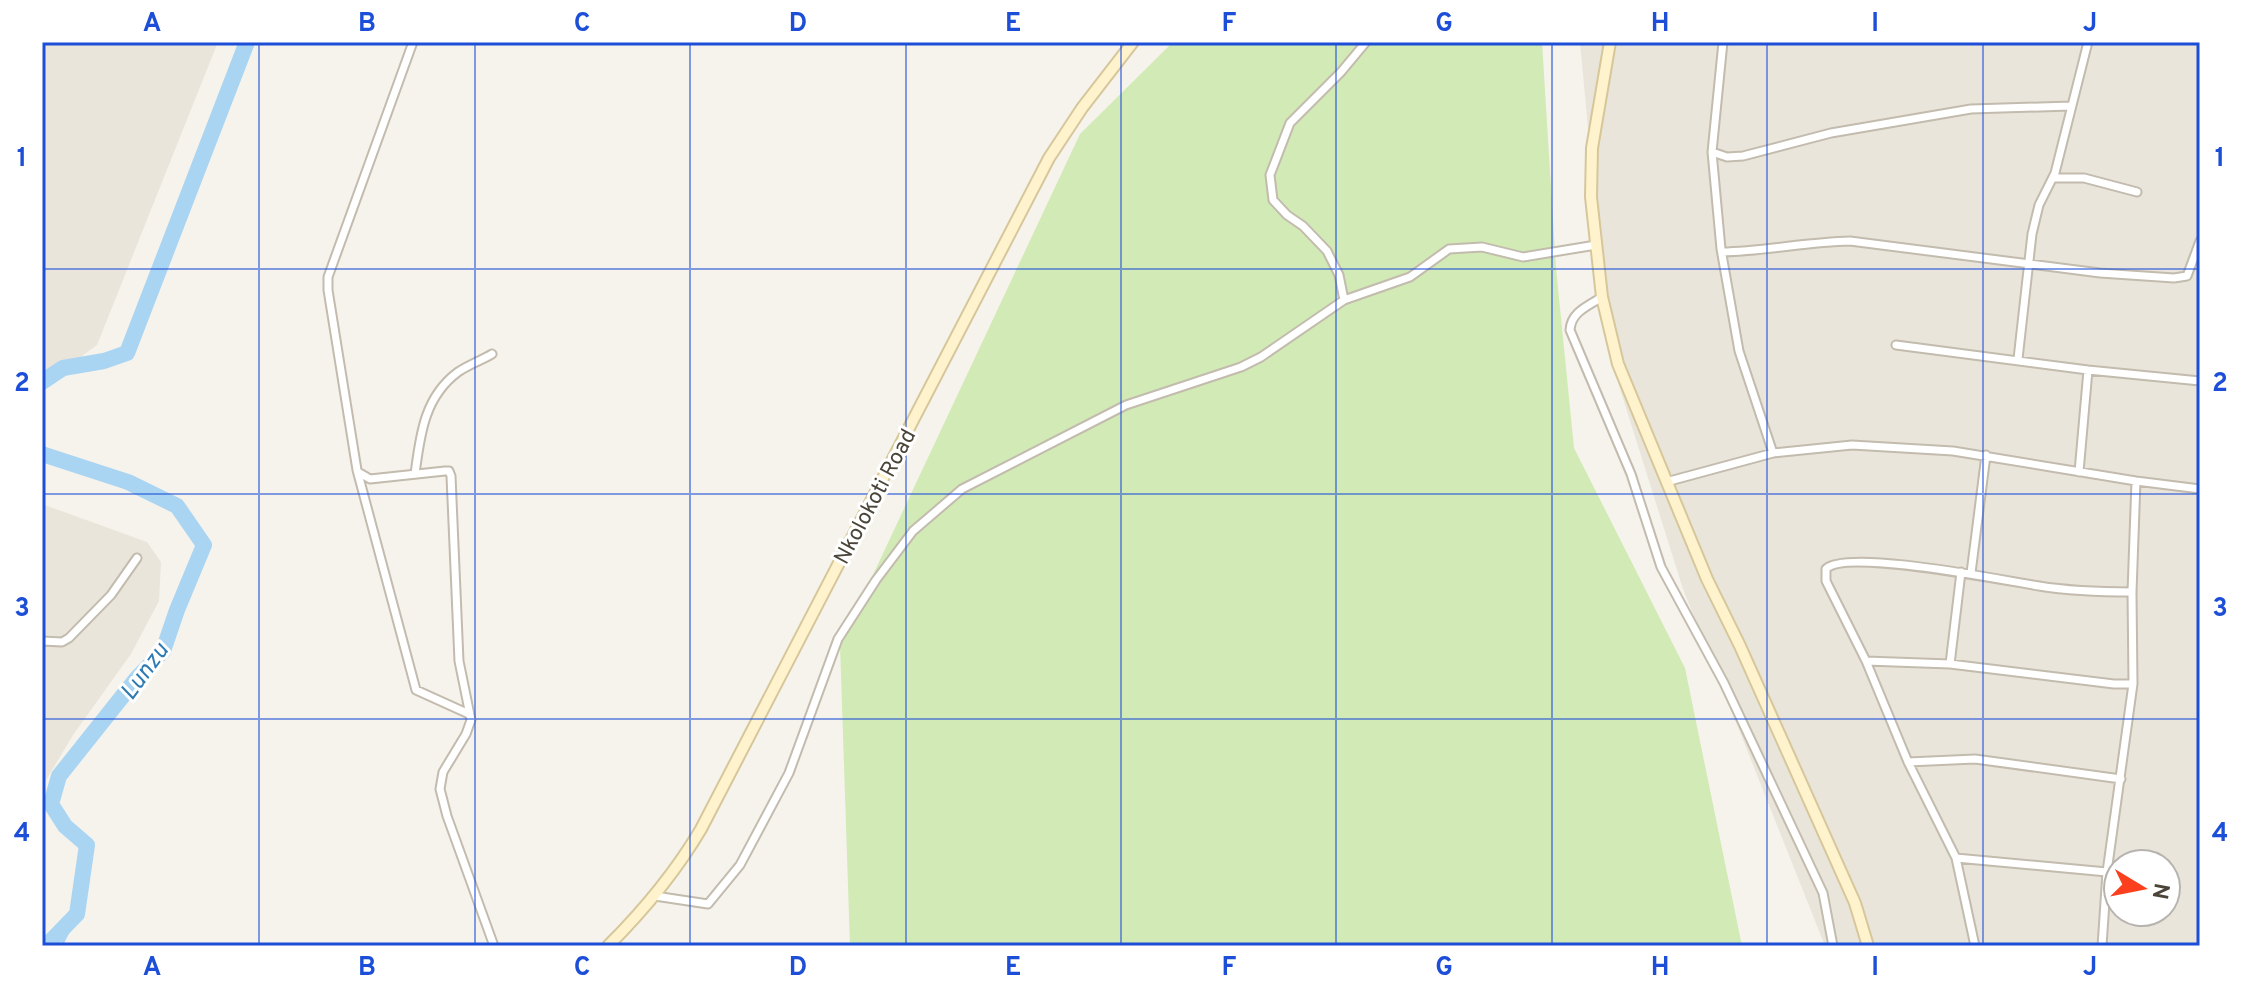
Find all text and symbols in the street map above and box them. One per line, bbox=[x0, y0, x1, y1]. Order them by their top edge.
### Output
text: A bbox=[143, 8, 161, 41]
text: B bbox=[358, 8, 376, 41]
text: C bbox=[574, 8, 590, 41]
text: D bbox=[789, 8, 807, 41]
text: E bbox=[1005, 8, 1021, 41]
text: F bbox=[1222, 8, 1237, 41]
text: G bbox=[1435, 8, 1453, 41]
text: H bbox=[1651, 8, 1669, 41]
text: I bbox=[1871, 8, 1879, 41]
text: J bbox=[2083, 8, 2097, 41]
text: 1 bbox=[17, 143, 27, 176]
text: 1 bbox=[2215, 143, 2225, 176]
text: 2 bbox=[14, 368, 30, 401]
text: 2 bbox=[2212, 368, 2228, 401]
street label: Nkolokoti Road bbox=[829, 425, 923, 570]
text: 3 bbox=[14, 593, 30, 626]
text: 3 bbox=[2212, 593, 2228, 626]
water label: Lunzu bbox=[115, 637, 177, 707]
text: 4 bbox=[14, 818, 30, 851]
text: 4 bbox=[2212, 818, 2228, 851]
north arrow bbox=[2102, 848, 2182, 928]
text: N bbox=[2145, 881, 2174, 901]
text: A bbox=[143, 952, 161, 985]
text: B bbox=[358, 952, 376, 985]
text: C bbox=[574, 952, 590, 985]
text: D bbox=[789, 952, 807, 985]
text: E bbox=[1005, 952, 1021, 985]
text: F bbox=[1222, 952, 1237, 985]
text: G bbox=[1435, 952, 1453, 985]
text: H bbox=[1651, 952, 1669, 985]
text: I bbox=[1871, 952, 1879, 985]
text: J bbox=[2083, 952, 2097, 985]

